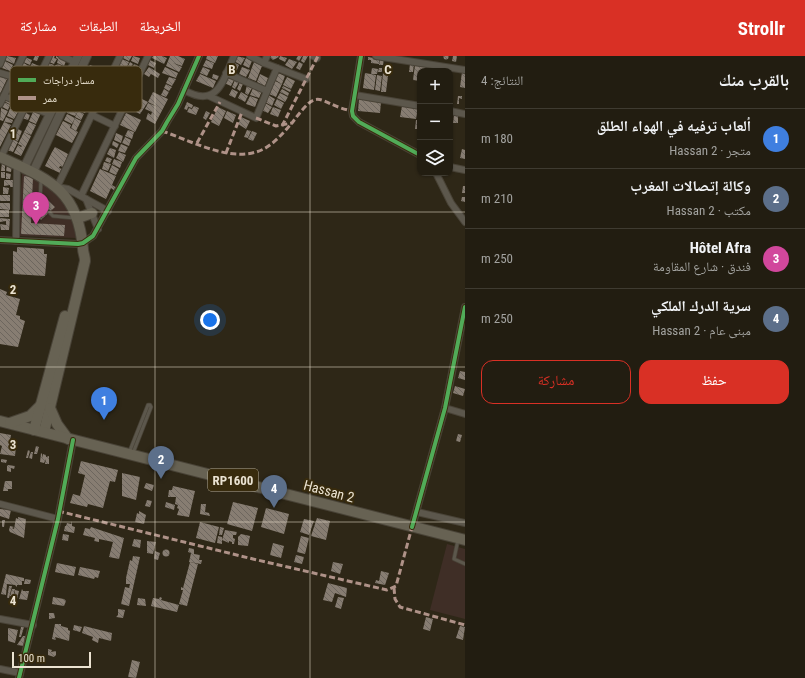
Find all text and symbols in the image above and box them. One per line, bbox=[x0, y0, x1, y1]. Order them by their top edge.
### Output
text: Strollr bbox=[738, 17, 785, 40]
text: مشاركة bbox=[20, 18, 57, 34]
text: الطبقات bbox=[79, 18, 118, 34]
text: الخريطة bbox=[140, 18, 181, 34]
text: B bbox=[228, 62, 236, 77]
text: C bbox=[384, 62, 392, 77]
legend bbox=[10, 66, 142, 112]
map controls bbox=[417, 68, 453, 176]
button: + bbox=[417, 68, 453, 104]
text: بالقرب منك bbox=[719, 70, 789, 90]
text: النتائج: 4 bbox=[481, 73, 523, 88]
text: مسار دراجات bbox=[43, 74, 95, 87]
text: ممر bbox=[42, 92, 57, 105]
button: − bbox=[417, 104, 453, 140]
text: ألعاب ترفيه في الهواء الطلق bbox=[597, 117, 751, 135]
text: 1 bbox=[10, 126, 16, 141]
text: 180 m bbox=[481, 131, 513, 146]
text: 1 bbox=[773, 131, 779, 146]
button: layers bbox=[417, 140, 453, 176]
text: متجر · Hassan 2 bbox=[669, 143, 751, 158]
text: وكالة إتصالات المغرب bbox=[630, 177, 751, 195]
text: 210 m bbox=[481, 191, 513, 206]
text: 2 bbox=[773, 191, 779, 206]
pin: 3 bbox=[23, 192, 49, 225]
text: مكتب · Hassan 2 bbox=[667, 203, 751, 218]
text: Hôtel Afra bbox=[690, 239, 751, 257]
text: 250 m bbox=[481, 251, 513, 266]
text: 3 bbox=[773, 251, 779, 266]
text: فندق · شارع المقاومة bbox=[653, 259, 751, 274]
text: 2 bbox=[10, 282, 17, 297]
text: سرية الدرك الملكي bbox=[651, 297, 751, 315]
your location bbox=[200, 310, 220, 330]
text: 250 m bbox=[481, 311, 513, 326]
text: 4 bbox=[773, 311, 779, 326]
text: مبنى عام · Hassan 2 bbox=[652, 323, 751, 338]
button: مشاركة bbox=[481, 360, 631, 404]
button: حفظ bbox=[639, 360, 789, 404]
pin: 1 bbox=[91, 387, 117, 420]
text: 3 bbox=[10, 437, 16, 452]
pin: 2 bbox=[148, 446, 174, 479]
road number: RP1600 bbox=[208, 469, 258, 491]
pin: 4 bbox=[261, 475, 287, 508]
street label: Hassan 2 bbox=[302, 477, 356, 505]
text: 4 bbox=[10, 593, 17, 608]
scale bar bbox=[12, 650, 91, 669]
text: 100 m bbox=[18, 652, 45, 665]

